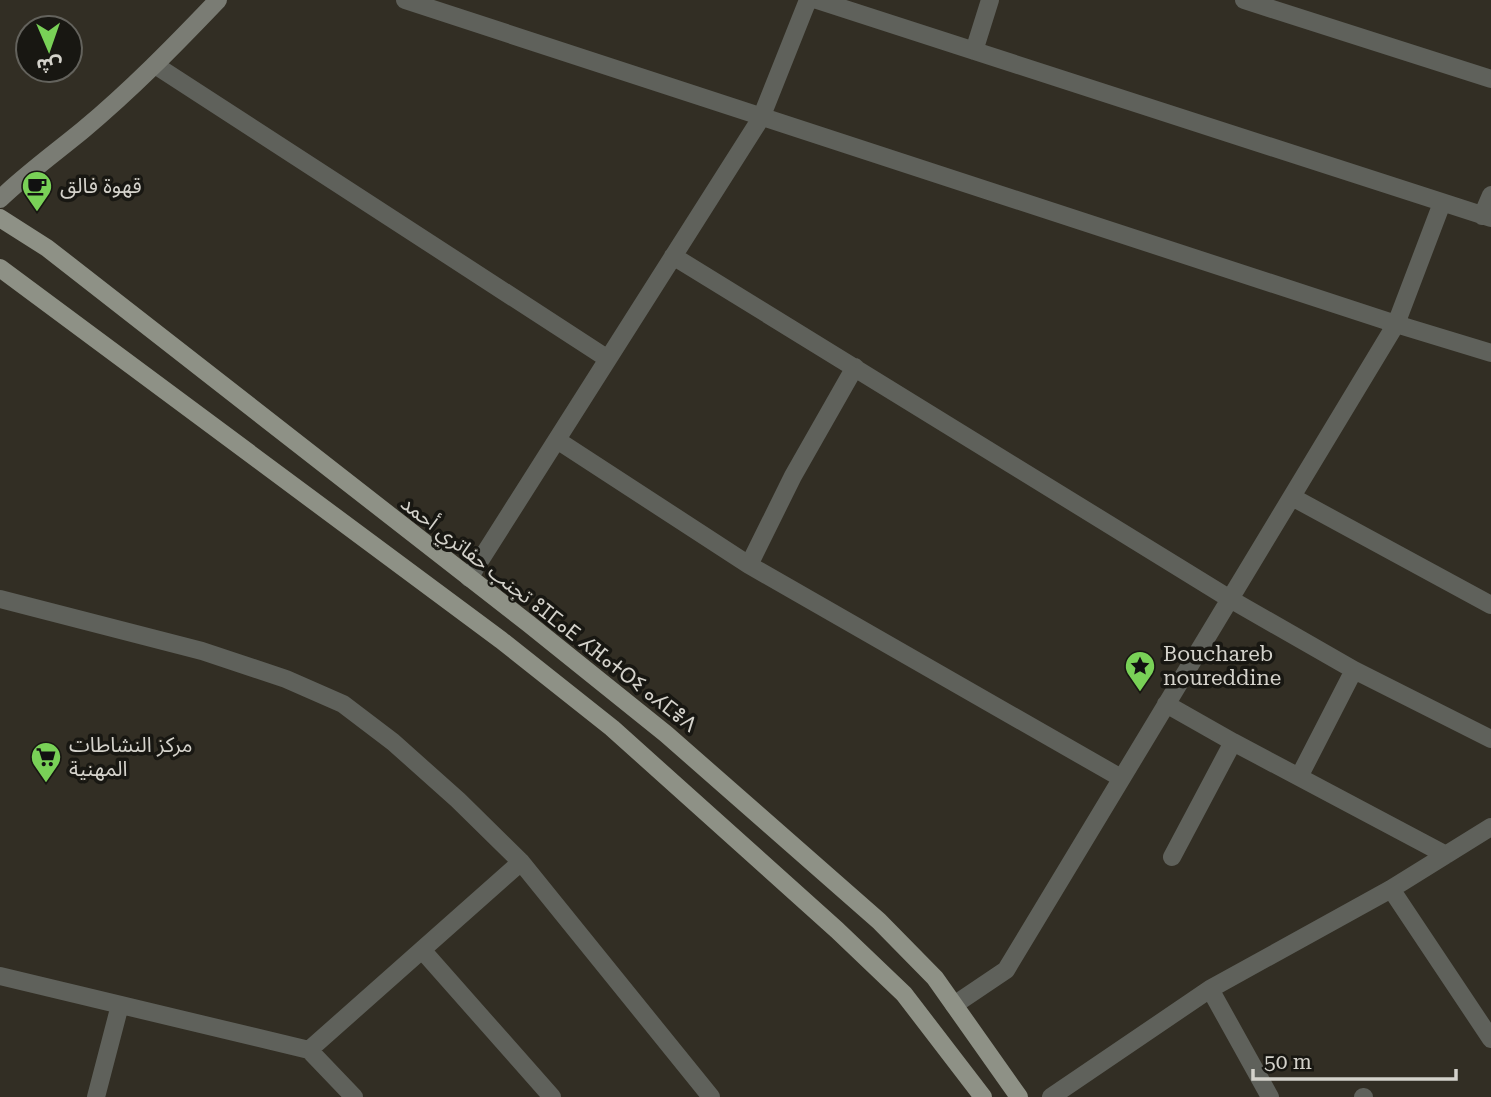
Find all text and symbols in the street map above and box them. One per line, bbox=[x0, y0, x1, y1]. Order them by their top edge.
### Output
north arrow bbox=[14, 14, 84, 84]
text: ش bbox=[36, 54, 63, 77]
cafe icon: قهوة فالق bbox=[20, 169, 54, 213]
place label: قهوة فالق bbox=[60, 174, 142, 199]
street label: تجنب حفاتري أحمد ⵓⵊⵎⴰⴹ ⵃⴼⴰⵜⵔⵉ ⴰⵃⵎⴻⴷ bbox=[394, 490, 702, 740]
place label: Bouchareb noureddine bbox=[1163, 642, 1281, 690]
place icon: Bouchareb noureddine bbox=[1123, 649, 1157, 693]
place label: مركز النشاطات المهنية bbox=[69, 733, 193, 781]
supermarket icon: مركز النشاطات المهنية bbox=[29, 740, 63, 784]
scale bar bbox=[1253, 1038, 1456, 1082]
text: 50 m bbox=[1264, 1050, 1312, 1074]

